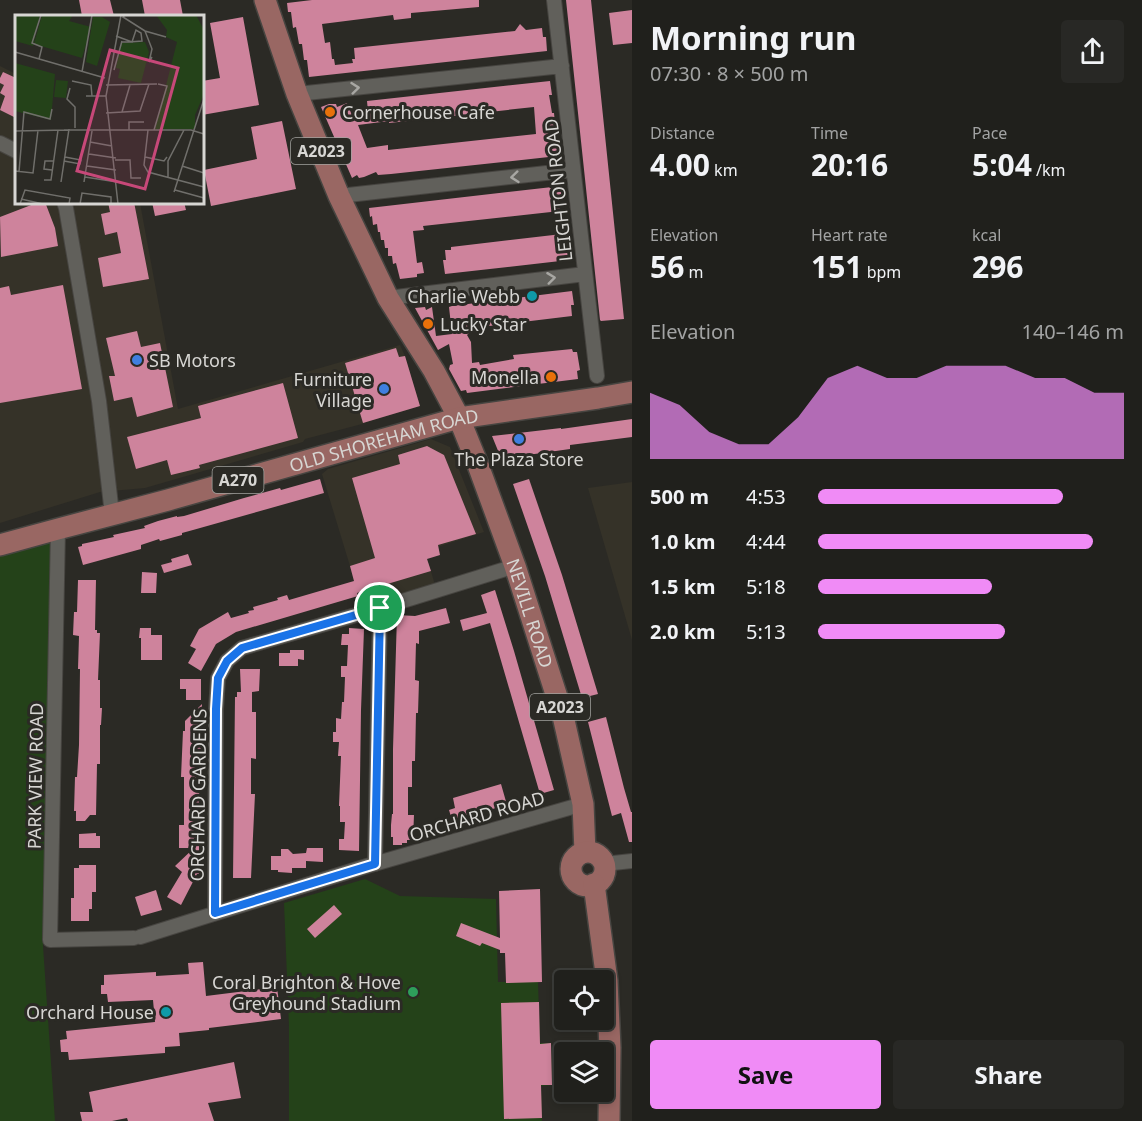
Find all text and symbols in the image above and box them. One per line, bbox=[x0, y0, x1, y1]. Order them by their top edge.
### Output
inset map bbox=[15, 15, 204, 204]
text: Morning run bbox=[650, 15, 856, 60]
button: share bbox=[1061, 20, 1124, 83]
text: 07:30 · 8 × 500 m bbox=[650, 60, 808, 87]
one-way arrow bbox=[351, 82, 360, 95]
place label: Cornerhouse Cafe bbox=[342, 100, 495, 124]
marker: Cornerhouse Cafe bbox=[323, 105, 337, 119]
street label: LEIGHTON ROAD bbox=[539, 117, 577, 263]
text: Distance bbox=[650, 122, 715, 144]
text: Time bbox=[811, 122, 848, 144]
text: Pace bbox=[972, 122, 1007, 144]
road number: A2023 bbox=[291, 138, 351, 164]
text: 4.00 bbox=[650, 144, 710, 185]
text: 20:16 bbox=[811, 144, 888, 185]
text: 5:04 bbox=[972, 144, 1032, 185]
text: km bbox=[710, 159, 738, 181]
text: /km bbox=[1032, 159, 1066, 181]
one-way arrow bbox=[511, 170, 520, 182]
text: Elevation bbox=[650, 224, 718, 246]
text: Heart rate bbox=[811, 224, 887, 246]
text: kcal bbox=[972, 224, 1001, 246]
text: 56 bbox=[650, 246, 684, 287]
text: 151 bbox=[811, 246, 862, 287]
text: 296 bbox=[972, 246, 1023, 287]
text: m bbox=[684, 261, 703, 283]
text: bpm bbox=[862, 261, 901, 283]
one-way arrow bbox=[546, 273, 555, 285]
place label: Charlie Webb bbox=[407, 284, 520, 308]
marker: Charlie Webb bbox=[525, 289, 539, 303]
place label: Lucky Star bbox=[440, 312, 527, 336]
marker: Lucky Star bbox=[421, 317, 435, 331]
text: Elevation bbox=[650, 318, 735, 345]
text: 140–146 m bbox=[1021, 318, 1124, 345]
place label: SB Motors bbox=[149, 348, 236, 372]
marker: SB Motors bbox=[130, 353, 144, 367]
place label: Monella bbox=[471, 365, 539, 389]
place label: Furniture Village bbox=[293, 367, 372, 412]
marker: Monella bbox=[544, 370, 558, 384]
marker: Furniture Village bbox=[377, 382, 391, 396]
street label: OLD SHOREHAM ROAD bbox=[286, 403, 480, 477]
marker: The Plaza Store bbox=[512, 432, 526, 446]
place label: The Plaza Store bbox=[454, 447, 584, 471]
road number: A270 bbox=[212, 467, 264, 493]
text: 500 m bbox=[650, 483, 709, 510]
text: 4:53 bbox=[746, 483, 786, 510]
text: 1.0 km bbox=[650, 528, 716, 555]
text: 4:44 bbox=[746, 528, 786, 555]
street label: NEVILL ROAD bbox=[501, 555, 559, 671]
text: 1.5 km bbox=[650, 573, 716, 600]
text: 5:18 bbox=[746, 573, 786, 600]
pin bbox=[354, 582, 405, 633]
icon: arrive bbox=[363, 591, 396, 624]
text: 2.0 km bbox=[650, 618, 716, 645]
text: 5:13 bbox=[746, 618, 786, 645]
road number: A2023 bbox=[530, 694, 590, 720]
street label: PARK VIEW ROAD bbox=[22, 703, 48, 849]
street label: ORCHARD GARDENS bbox=[184, 708, 212, 882]
street label: ORCHARD ROAD bbox=[406, 785, 548, 847]
place label: Coral Brighton & Hove Greyhound Stadium bbox=[212, 970, 401, 1015]
map controls bbox=[554, 970, 614, 1102]
button: locate bbox=[554, 970, 614, 1030]
marker: Coral Brighton & Hove Greyhound Stadium bbox=[406, 985, 420, 999]
place label: Orchard House bbox=[26, 1000, 154, 1024]
marker: Orchard House bbox=[159, 1005, 173, 1019]
button: Save bbox=[650, 1040, 881, 1109]
button: Share bbox=[893, 1040, 1124, 1109]
button: layers bbox=[554, 1042, 614, 1102]

